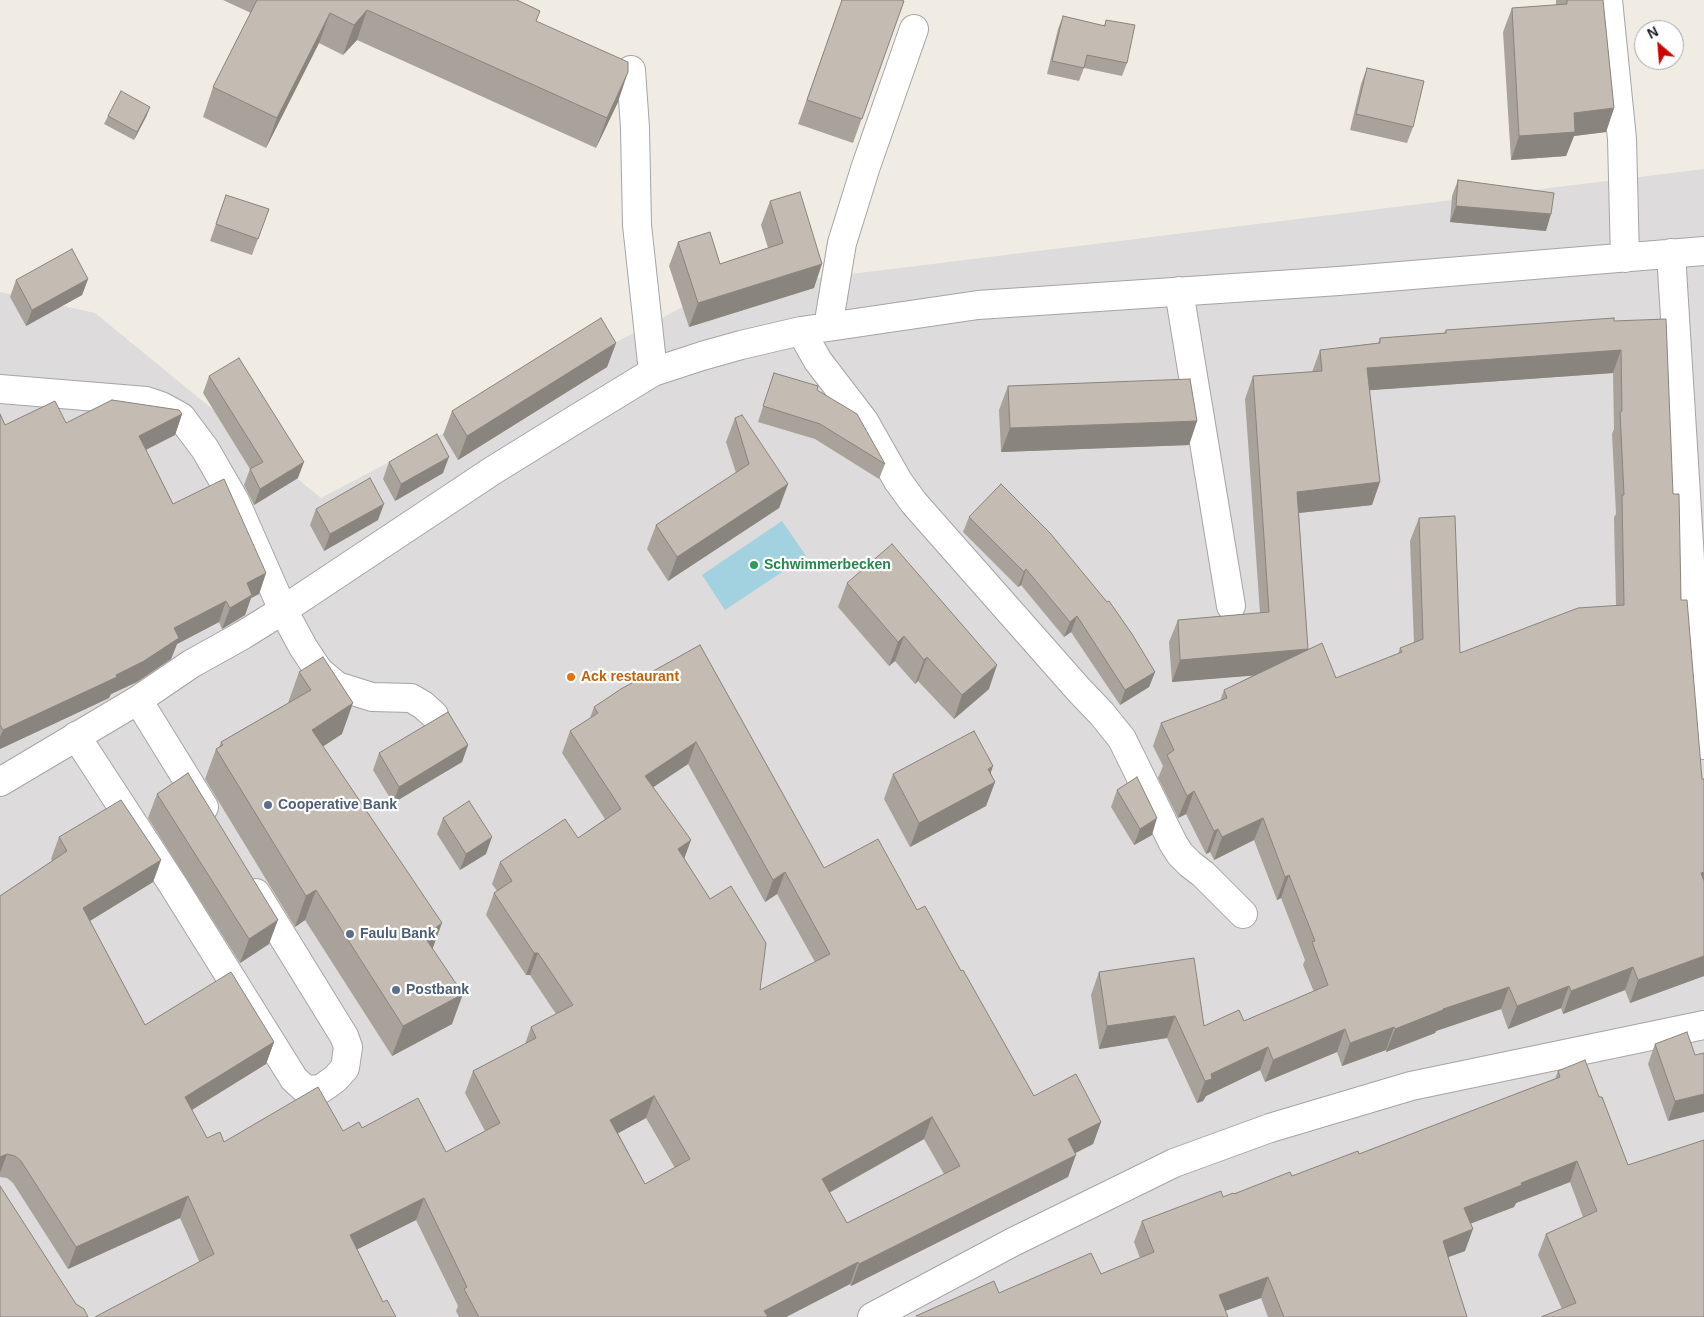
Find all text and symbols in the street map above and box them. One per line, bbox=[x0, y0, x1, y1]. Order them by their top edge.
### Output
north arrow bbox=[1634, 20, 1684, 70]
text: N bbox=[1645, 23, 1661, 42]
place label: Schwimmerbecken bbox=[764, 557, 891, 573]
marker: Schwimmerbecken bbox=[748, 559, 760, 571]
place label: Ack restaurant bbox=[581, 669, 679, 685]
marker: Ack restaurant bbox=[565, 671, 577, 683]
place label: Cooperative Bank bbox=[278, 797, 397, 813]
marker: Cooperative Bank bbox=[262, 799, 274, 811]
place label: Faulu Bank bbox=[360, 926, 435, 942]
marker: Faulu Bank bbox=[344, 928, 356, 940]
place label: Postbank bbox=[406, 982, 469, 998]
marker: Postbank bbox=[390, 984, 402, 996]

